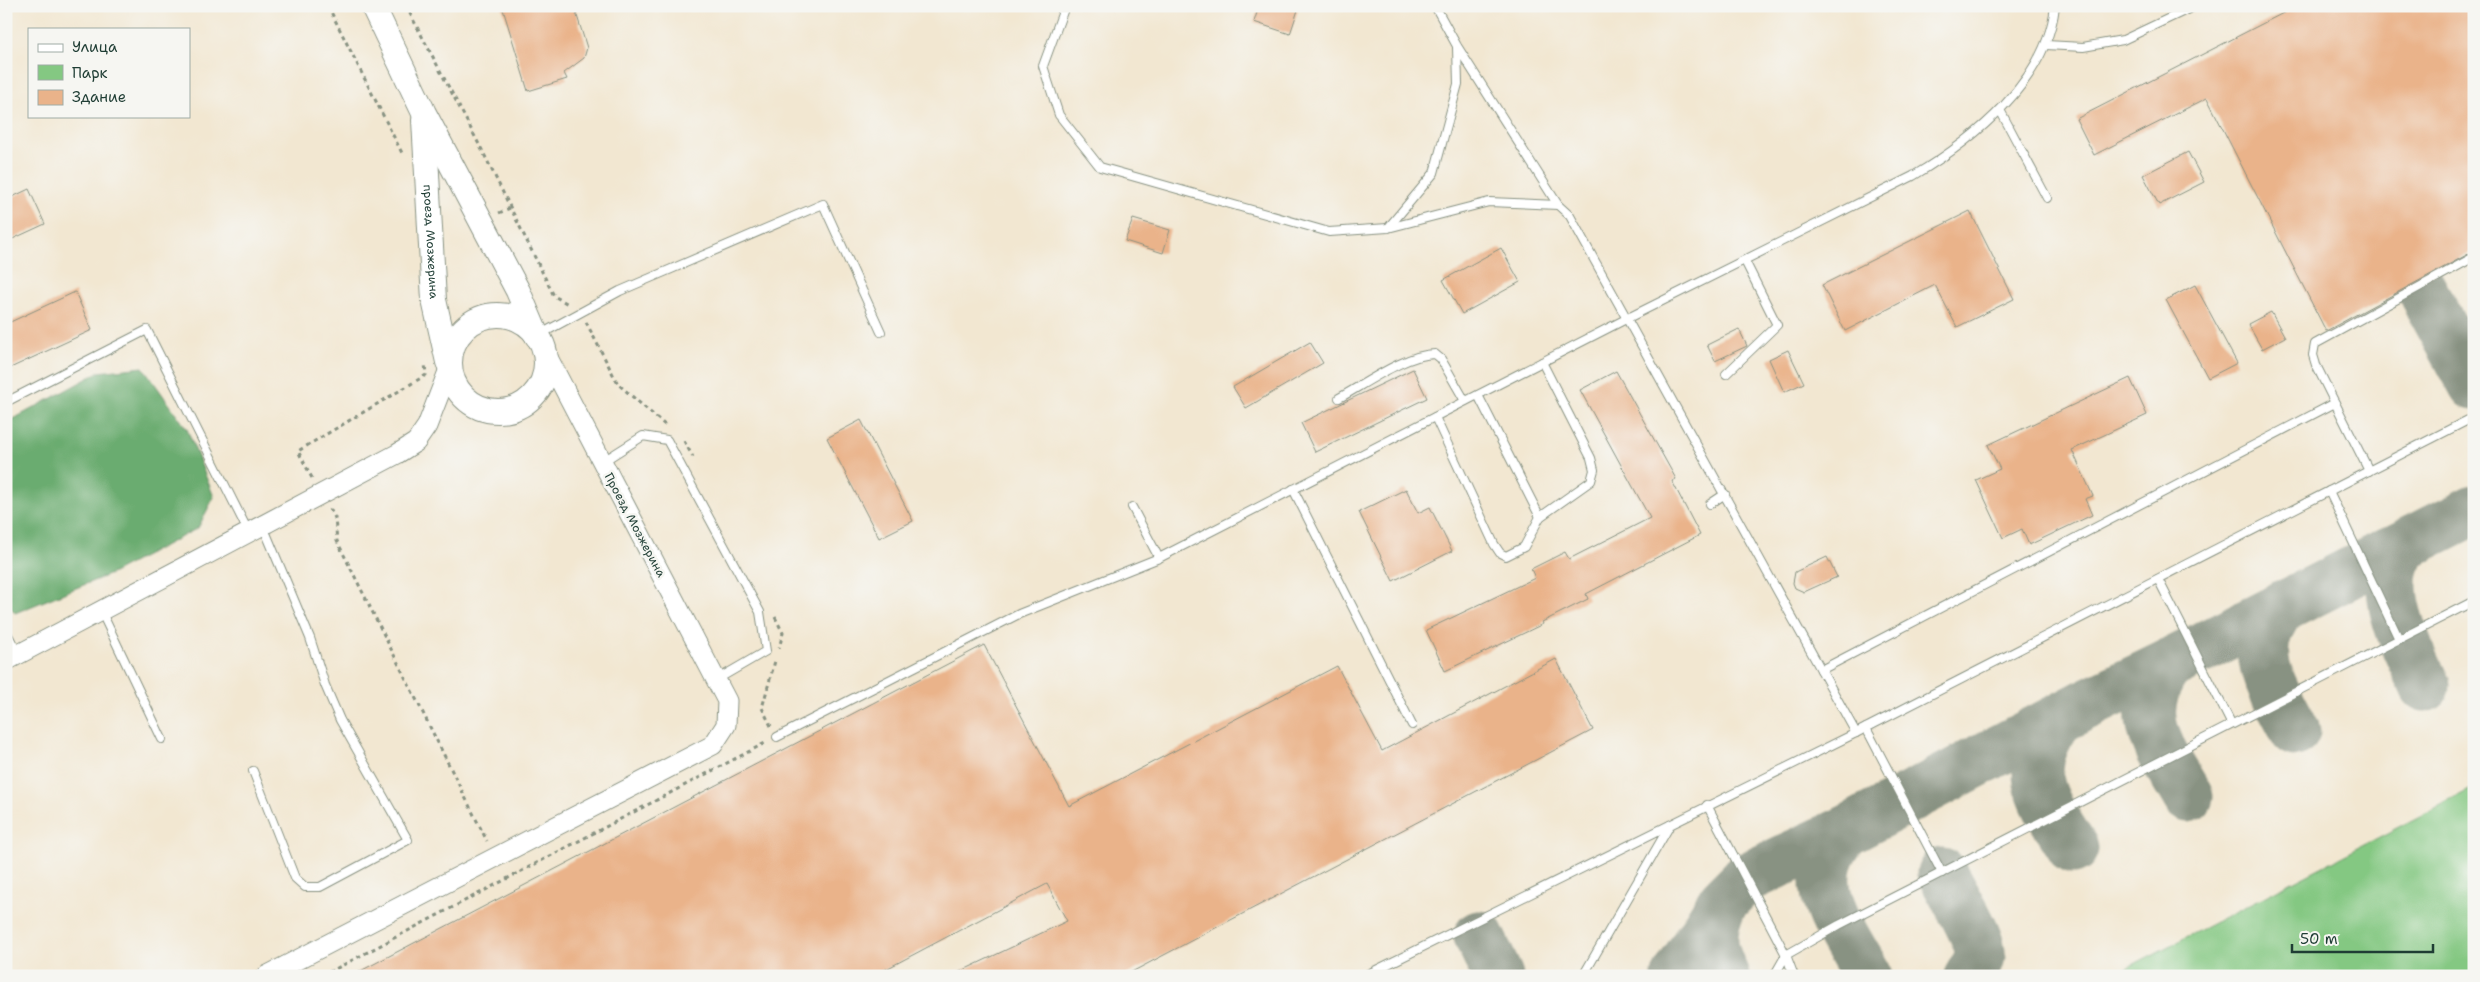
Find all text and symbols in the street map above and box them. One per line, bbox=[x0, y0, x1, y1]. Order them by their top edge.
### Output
legend bbox=[28, 28, 190, 118]
text: Улица bbox=[72, 37, 118, 57]
text: Парк bbox=[72, 63, 108, 83]
text: Здание bbox=[72, 87, 126, 107]
street label: проезд Мозжерина bbox=[420, 184, 442, 300]
street label: Проезд Мозжерина bbox=[601, 470, 669, 580]
scale bar bbox=[2292, 922, 2434, 954]
text: 50 m bbox=[2300, 929, 2338, 949]

